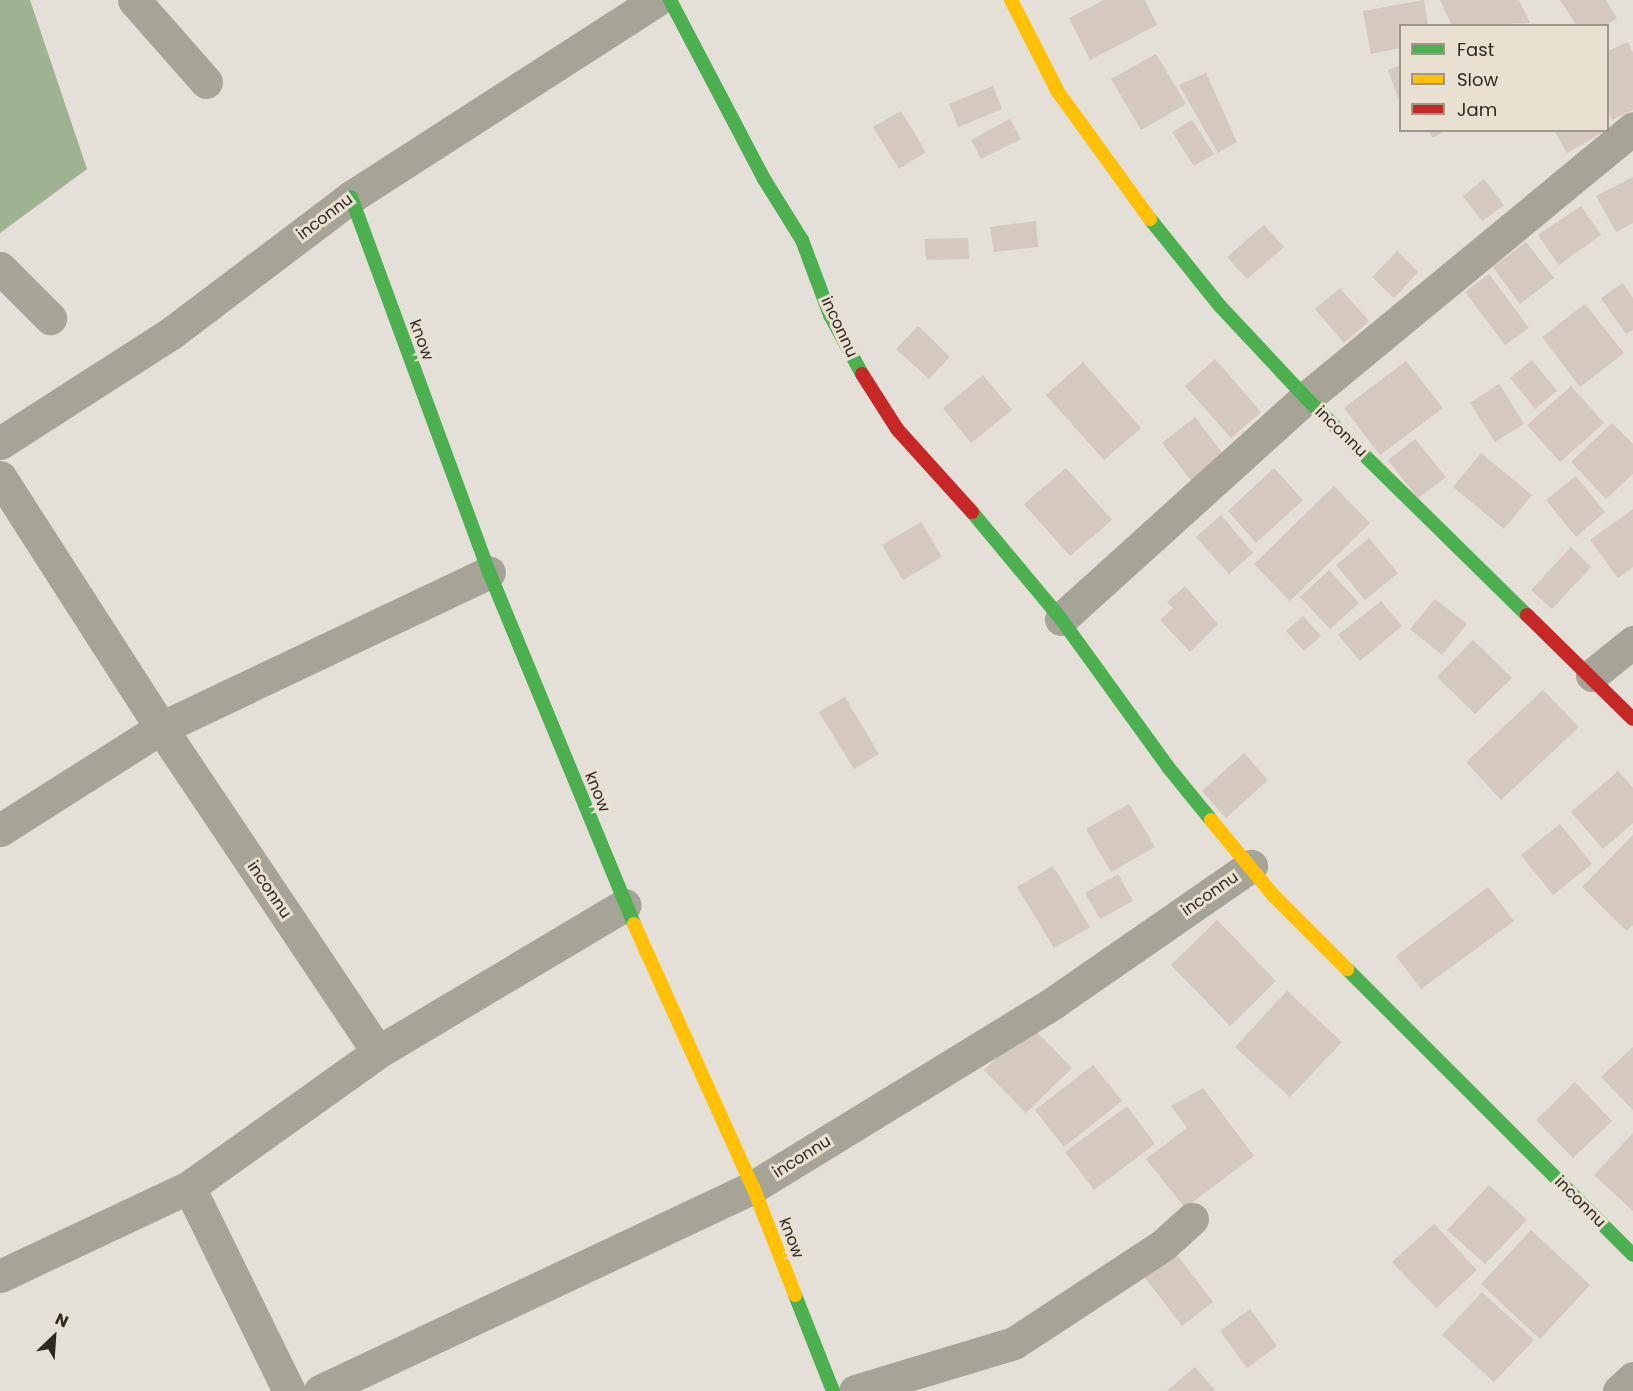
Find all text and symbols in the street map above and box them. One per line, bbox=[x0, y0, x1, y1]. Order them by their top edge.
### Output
legend bbox=[1399, 24, 1609, 132]
text: Fast bbox=[1457, 37, 1494, 62]
text: Slow bbox=[1457, 67, 1498, 92]
text: Jam bbox=[1457, 97, 1497, 122]
street label: inconnu bbox=[293, 190, 357, 244]
street label: inconnu bbox=[817, 294, 861, 360]
street label: know bbox=[405, 317, 437, 363]
street label: inconnu bbox=[1311, 403, 1371, 461]
street label: know bbox=[580, 769, 614, 815]
street label: inconnu bbox=[243, 858, 295, 922]
street label: inconnu bbox=[1178, 868, 1242, 920]
street label: inconnu bbox=[769, 1132, 835, 1182]
street label: inconnu bbox=[1550, 1172, 1610, 1232]
street label: know bbox=[775, 1215, 807, 1261]
north arrow bbox=[24, 1307, 84, 1367]
text: N bbox=[51, 1307, 72, 1333]

